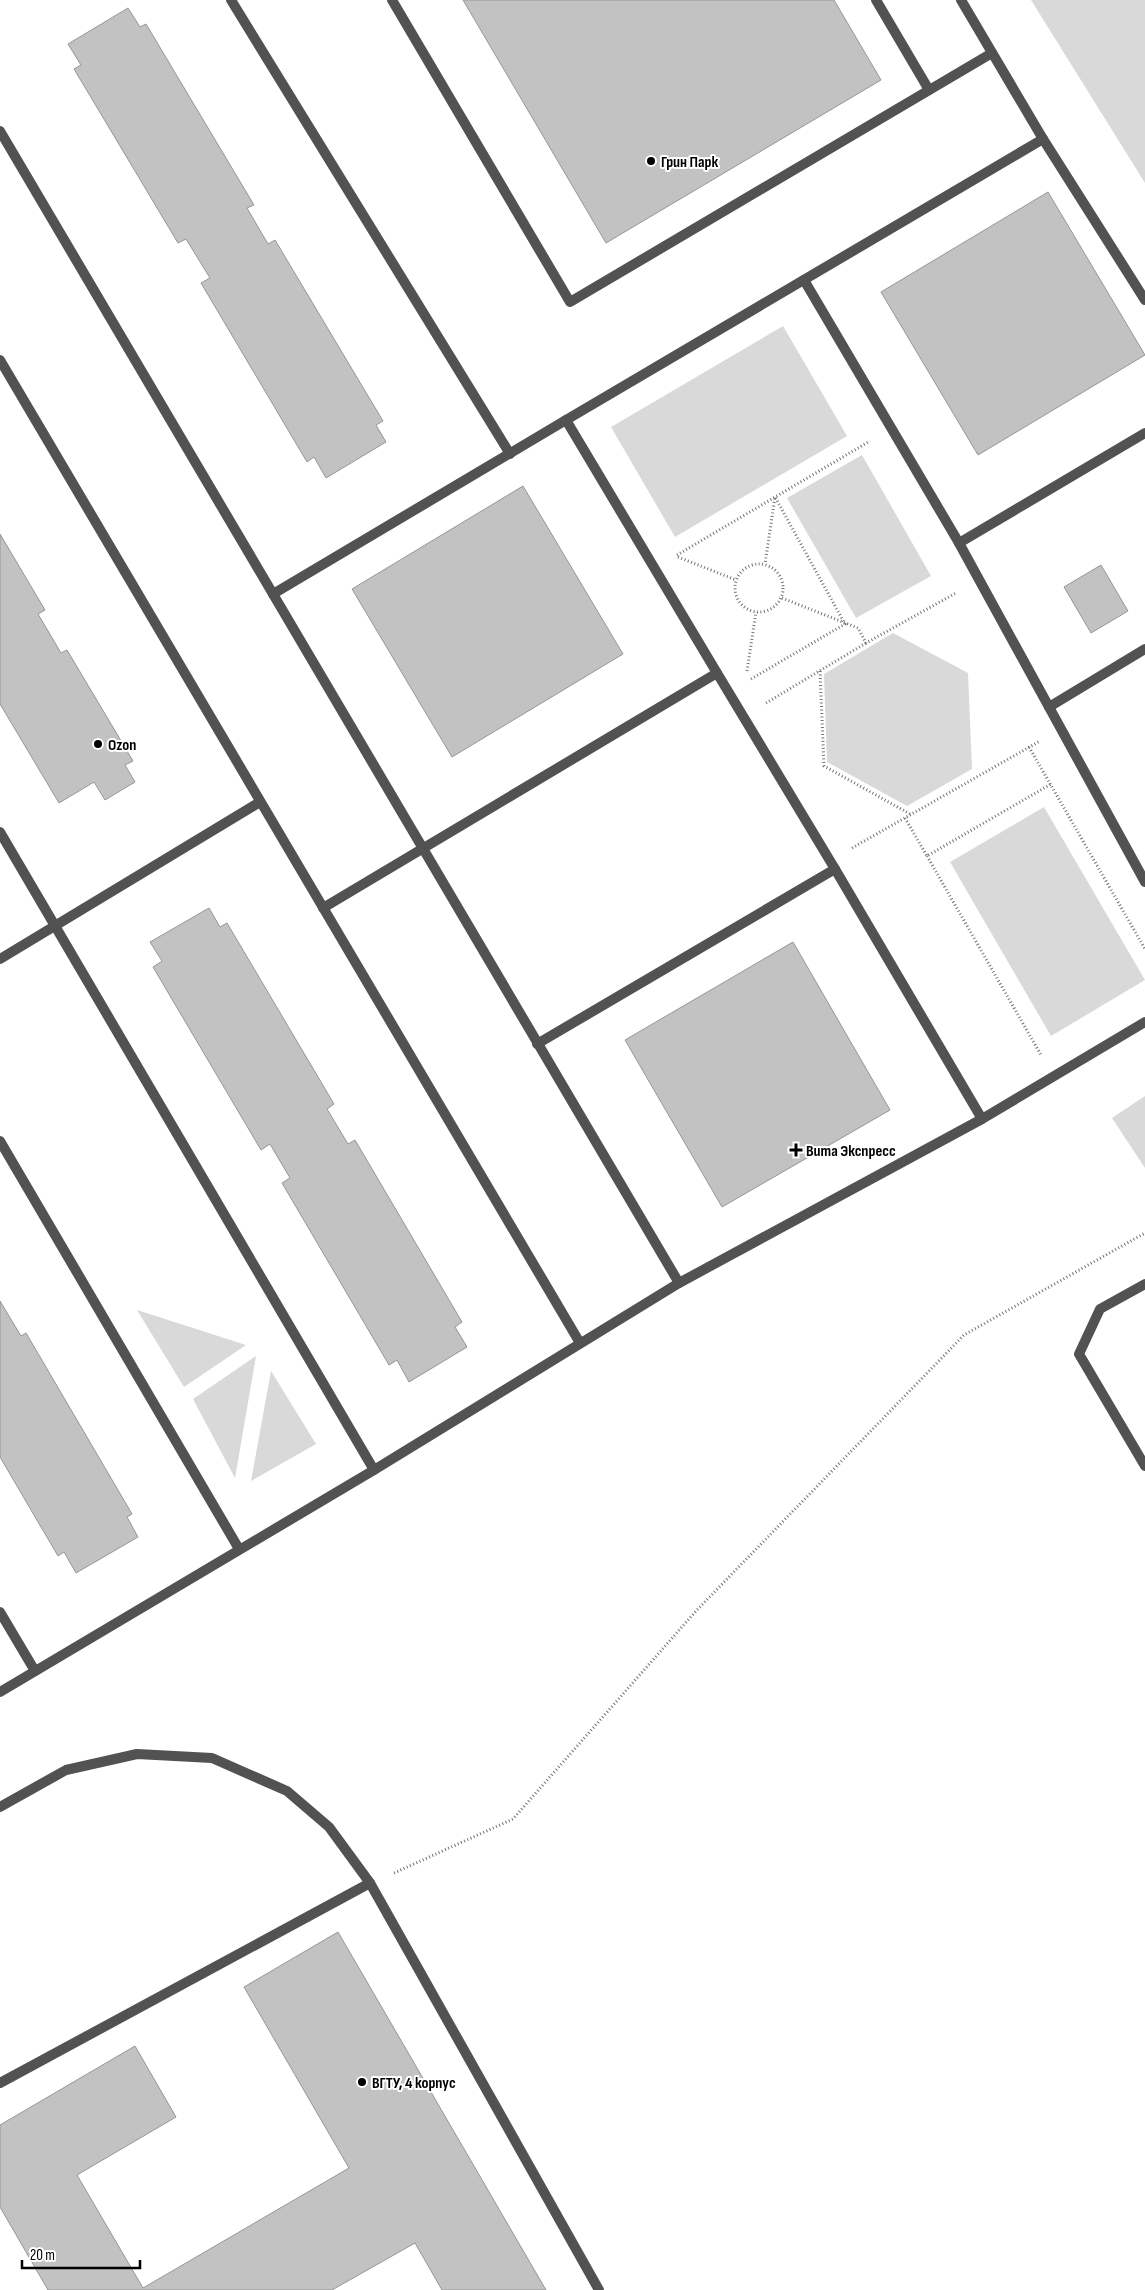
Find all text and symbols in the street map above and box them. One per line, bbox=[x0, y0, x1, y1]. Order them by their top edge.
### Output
place label: Грин Парк bbox=[661, 153, 719, 172]
marker: Грин Парк bbox=[645, 155, 657, 167]
place label: Ozon bbox=[108, 736, 136, 755]
marker: Ozon bbox=[92, 738, 104, 750]
place label: Вита Экспресс bbox=[806, 1142, 896, 1161]
marker: Вита Экспресс bbox=[790, 1144, 802, 1156]
place label: ВГТУ, 4 корпус bbox=[372, 2074, 456, 2093]
marker: ВГТУ, 4 корпус bbox=[356, 2076, 368, 2088]
scale bar bbox=[22, 2238, 140, 2270]
text: 20 m bbox=[30, 2246, 55, 2265]

